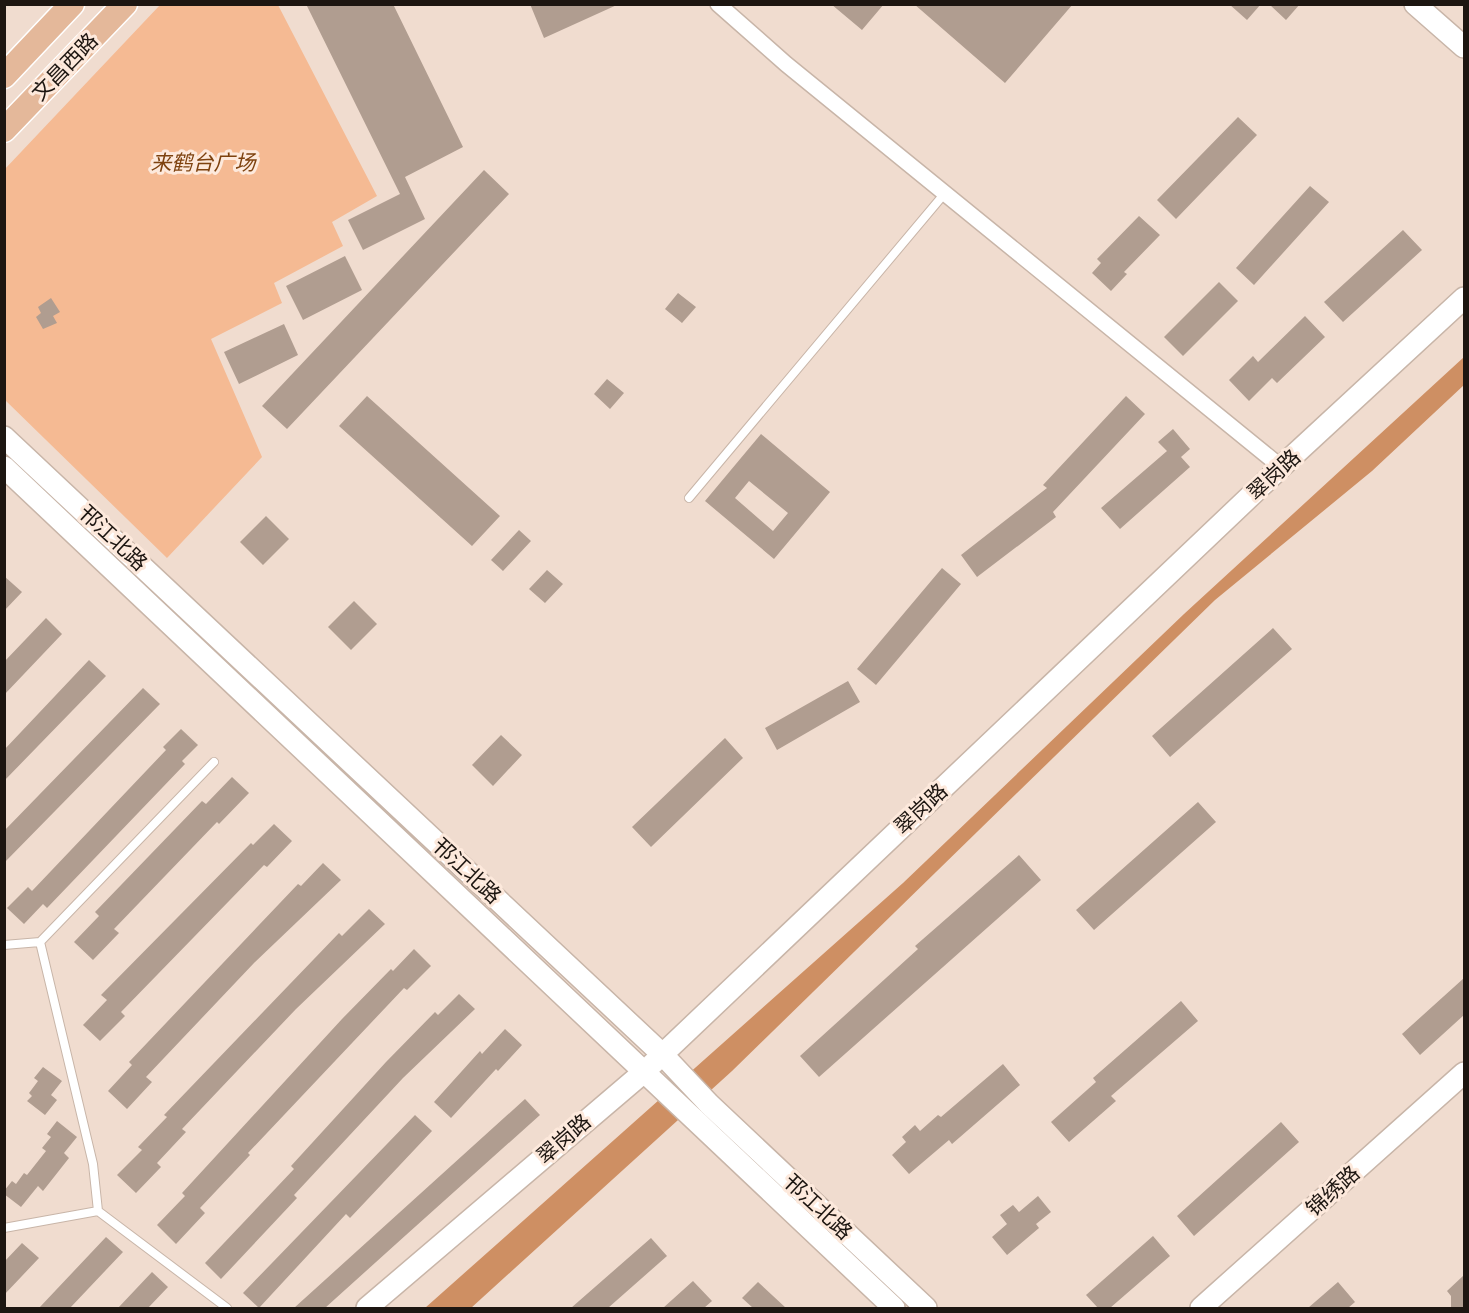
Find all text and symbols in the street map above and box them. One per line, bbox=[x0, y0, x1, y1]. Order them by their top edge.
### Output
street label: 文昌西路 bbox=[26, 28, 103, 106]
park label: 来鹤台广场 bbox=[151, 150, 257, 175]
street label: 翠岗路 bbox=[1242, 444, 1305, 505]
street label: 邗江北路 bbox=[74, 500, 153, 575]
street label: 翠岗路 bbox=[889, 778, 952, 839]
street label: 邗江北路 bbox=[428, 833, 507, 908]
street label: 翠岗路 bbox=[532, 1109, 596, 1169]
street label: 锦绣路 bbox=[1301, 1160, 1364, 1221]
street label: 邗江北路 bbox=[779, 1169, 858, 1244]

